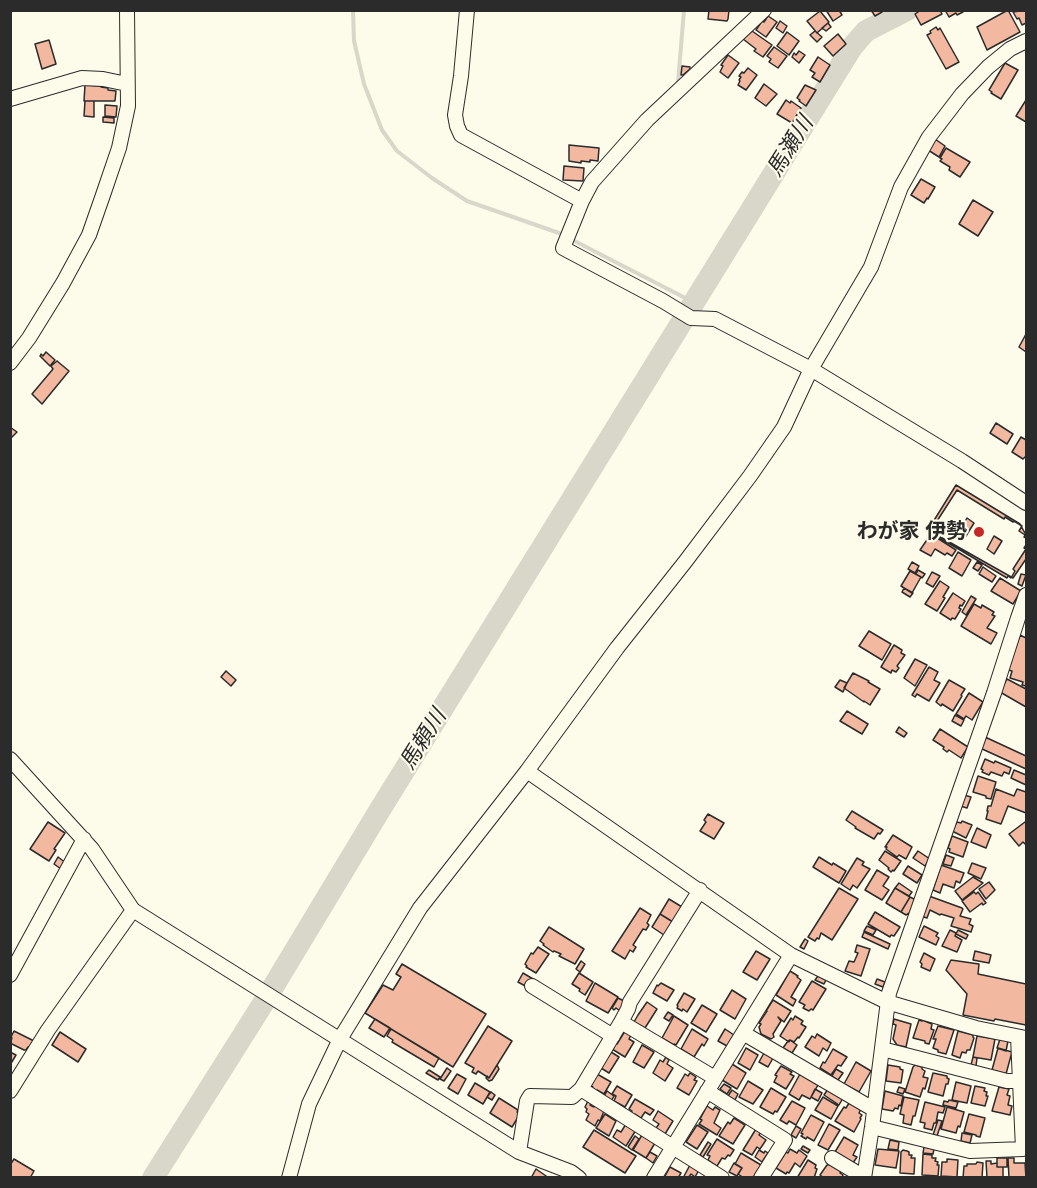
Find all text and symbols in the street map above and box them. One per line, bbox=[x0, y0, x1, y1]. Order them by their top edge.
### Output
water label: 馬瀬川 bbox=[762, 112, 820, 182]
place label: わが家 伊勢 bbox=[857, 519, 967, 545]
marker: わが家 伊勢 bbox=[972, 525, 986, 539]
water label: 馬頼川 bbox=[395, 705, 453, 775]

